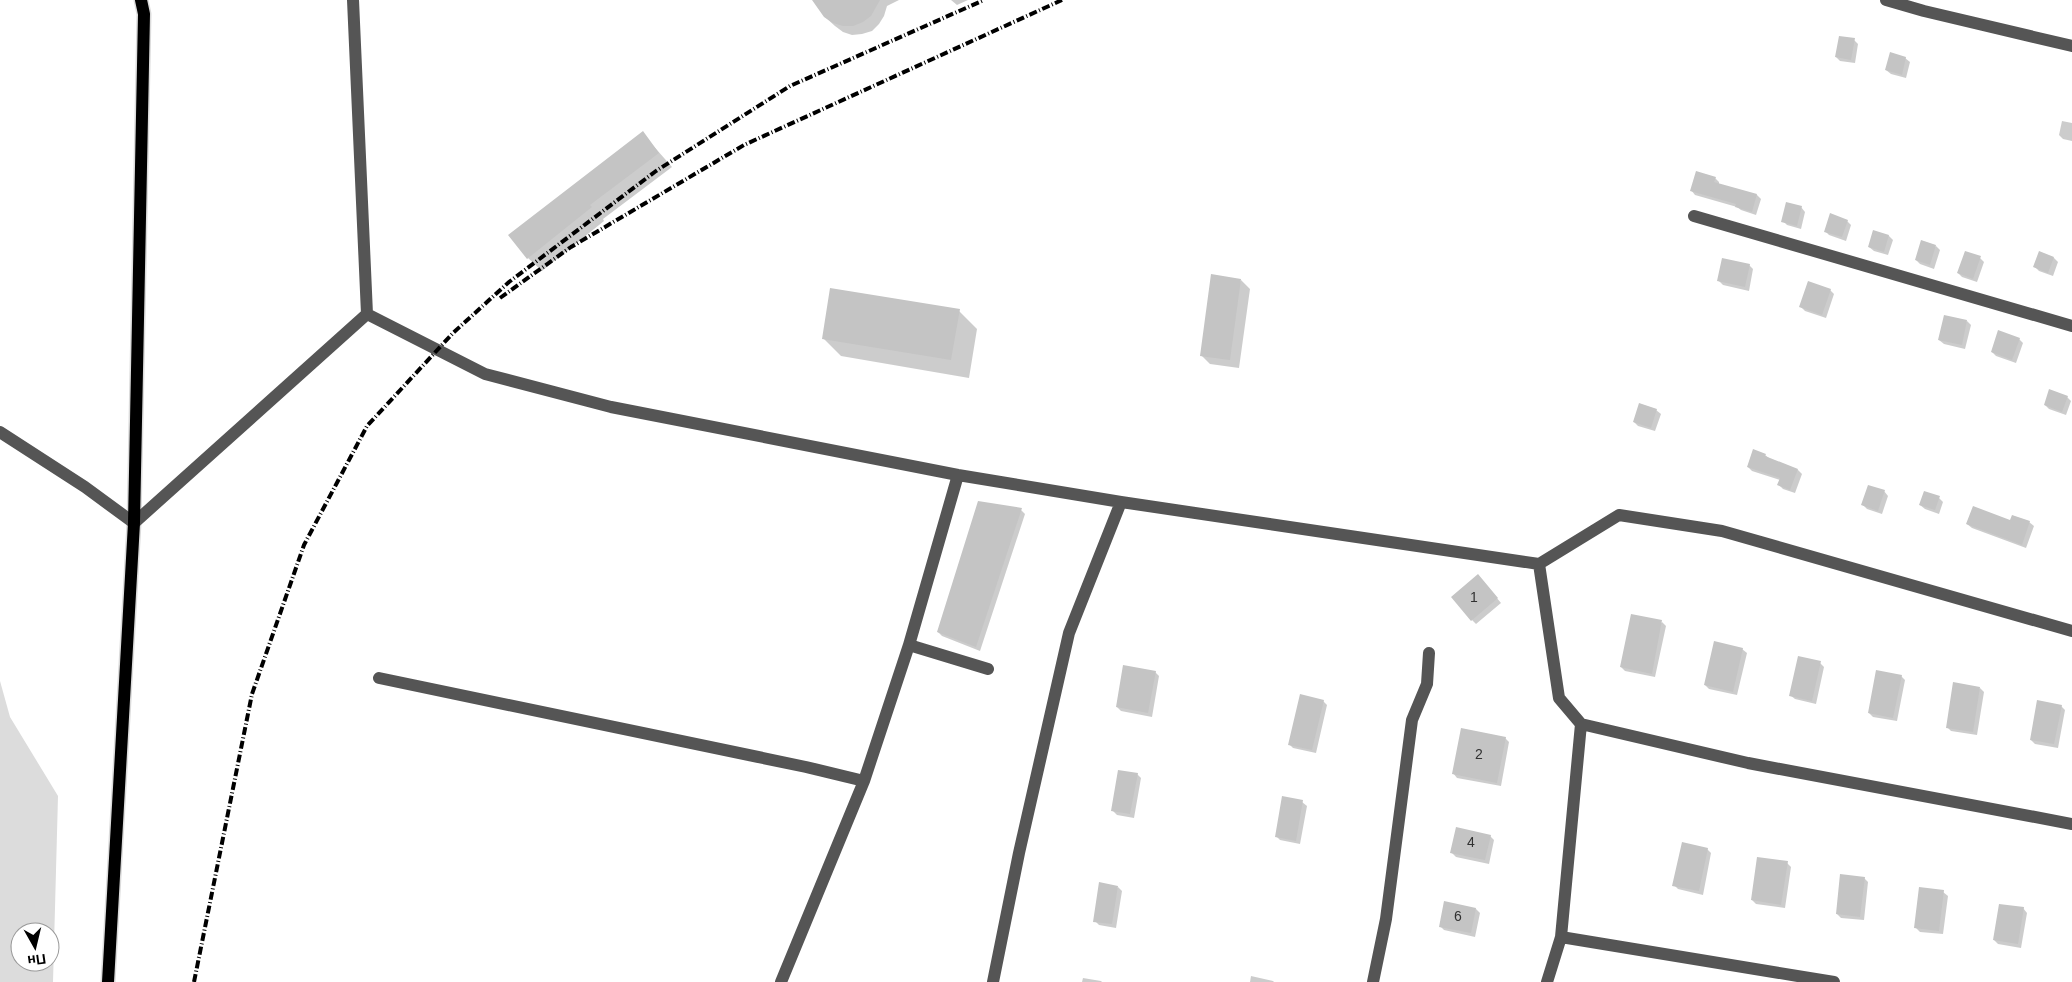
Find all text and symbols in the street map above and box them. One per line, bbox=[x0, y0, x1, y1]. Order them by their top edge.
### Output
house number: 1 bbox=[1470, 589, 1478, 605]
house number: 2 bbox=[1475, 746, 1483, 762]
house number: 4 bbox=[1467, 834, 1475, 850]
house number: 6 bbox=[1454, 908, 1462, 924]
north arrow bbox=[10, 922, 60, 972]
text: Пн bbox=[27, 951, 47, 969]

